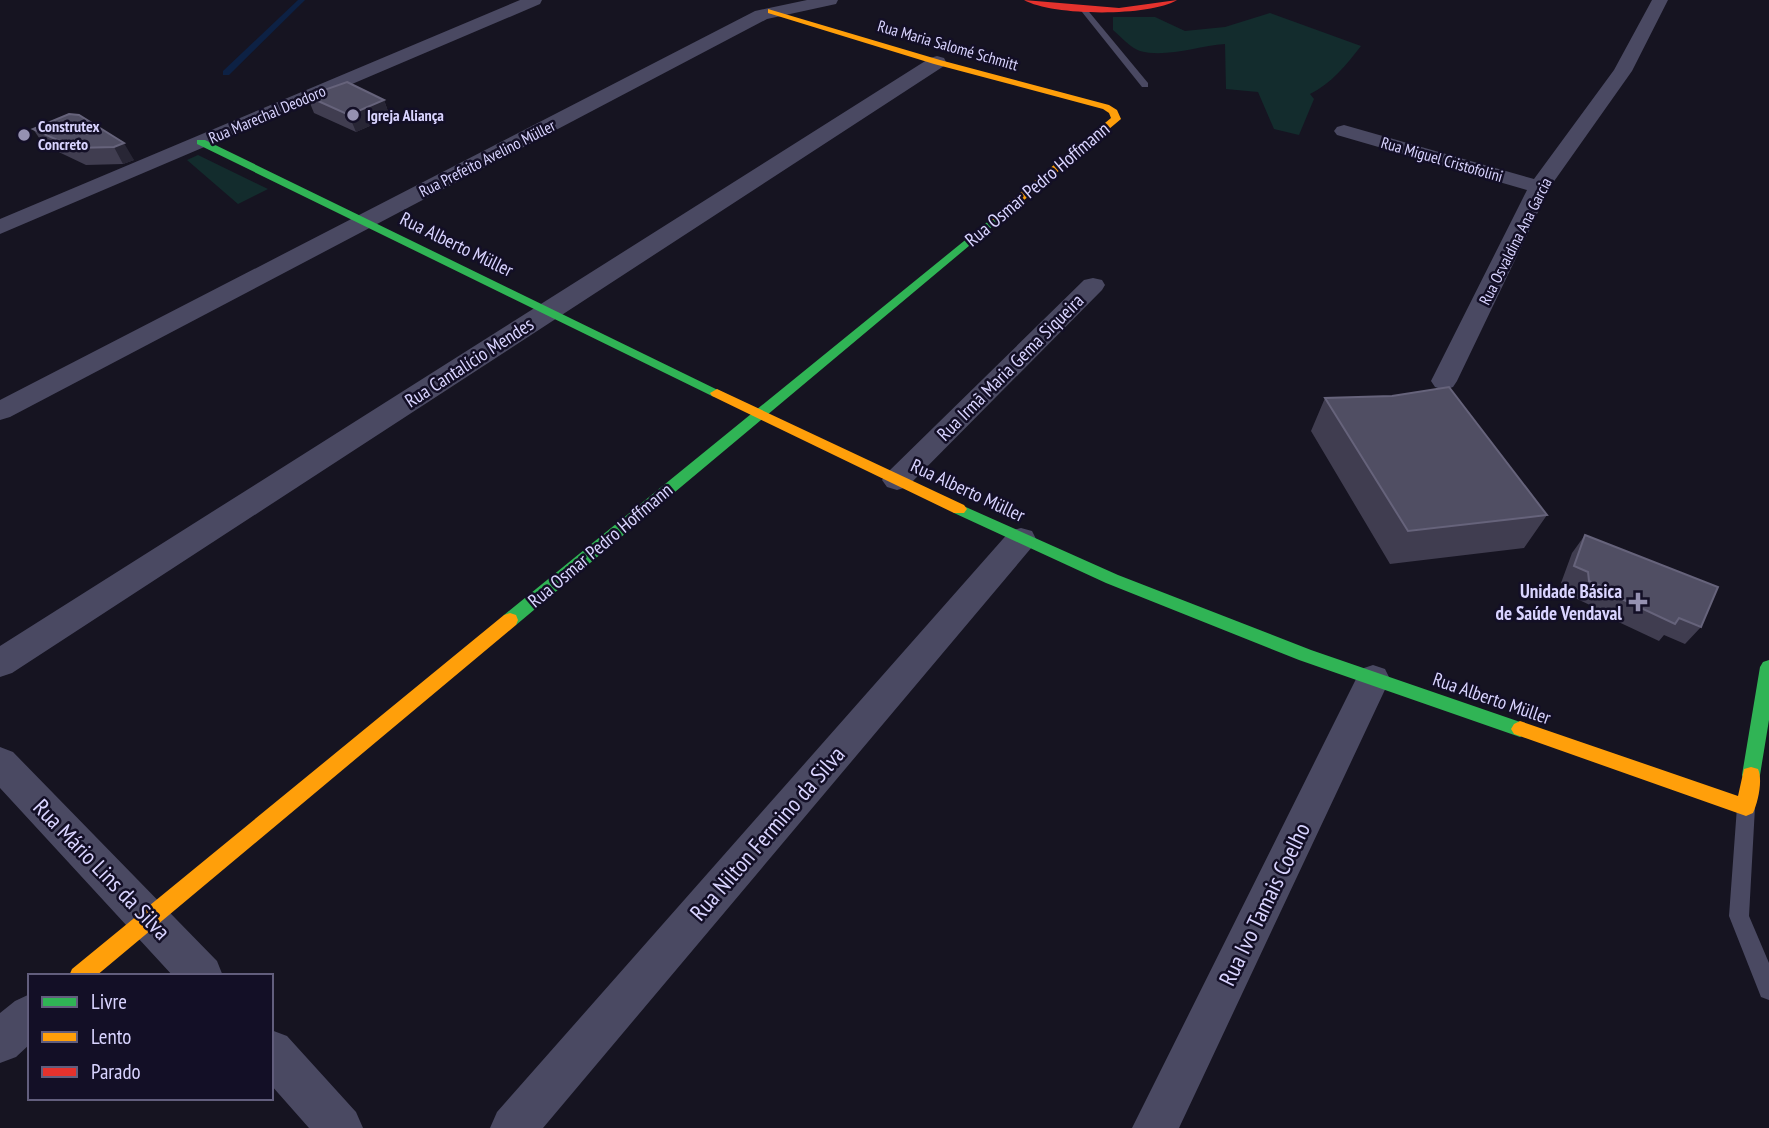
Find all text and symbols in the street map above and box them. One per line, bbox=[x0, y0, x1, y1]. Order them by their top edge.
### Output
street label: Rua Maria Salomé Schmitt bbox=[875, 15, 1021, 75]
street label: Rua Marechal Deodoro bbox=[206, 80, 329, 148]
place label: Igreja Aliança bbox=[367, 105, 444, 125]
marker: Igreja Aliança bbox=[345, 107, 361, 123]
street label: Rua Prefeito Avelino Müller bbox=[415, 115, 559, 201]
place label: Construtex Concreto bbox=[38, 116, 100, 154]
street label: Rua Osmar Pedro Hoffmann bbox=[960, 117, 1114, 251]
marker: Construtex Concreto bbox=[16, 127, 32, 143]
street label: Rua Miguel Cristofolini bbox=[1379, 132, 1505, 186]
street label: Rua Osvaldina Ana Garcia bbox=[1474, 174, 1556, 308]
street label: Rua Alberto Müller bbox=[396, 206, 518, 282]
street label: Rua Irmã Maria Gema Siqueira bbox=[932, 289, 1088, 445]
street label: Rua Cantalício Mendes bbox=[400, 311, 538, 413]
street label: Rua Alberto Müller bbox=[907, 453, 1030, 527]
street label: Rua Osmar Pedro Hoffmann bbox=[523, 478, 677, 612]
place label: Unidade Básica de Saúde Vendaval bbox=[1495, 579, 1622, 625]
marker: Unidade Básica de Saúde Vendaval bbox=[1628, 592, 1648, 612]
street label: Rua Alberto Müller bbox=[1430, 667, 1555, 730]
street label: Rua Nilton Fermino da Silva bbox=[683, 740, 851, 926]
street label: Rua Mário Lins da Silva bbox=[27, 792, 177, 946]
street label: Rua Ivo Tamais Coelho bbox=[1212, 818, 1316, 990]
legend bbox=[28, 974, 273, 1100]
text: Livre bbox=[91, 988, 127, 1015]
text: Lento bbox=[91, 1023, 131, 1050]
text: Parado bbox=[91, 1058, 141, 1085]

